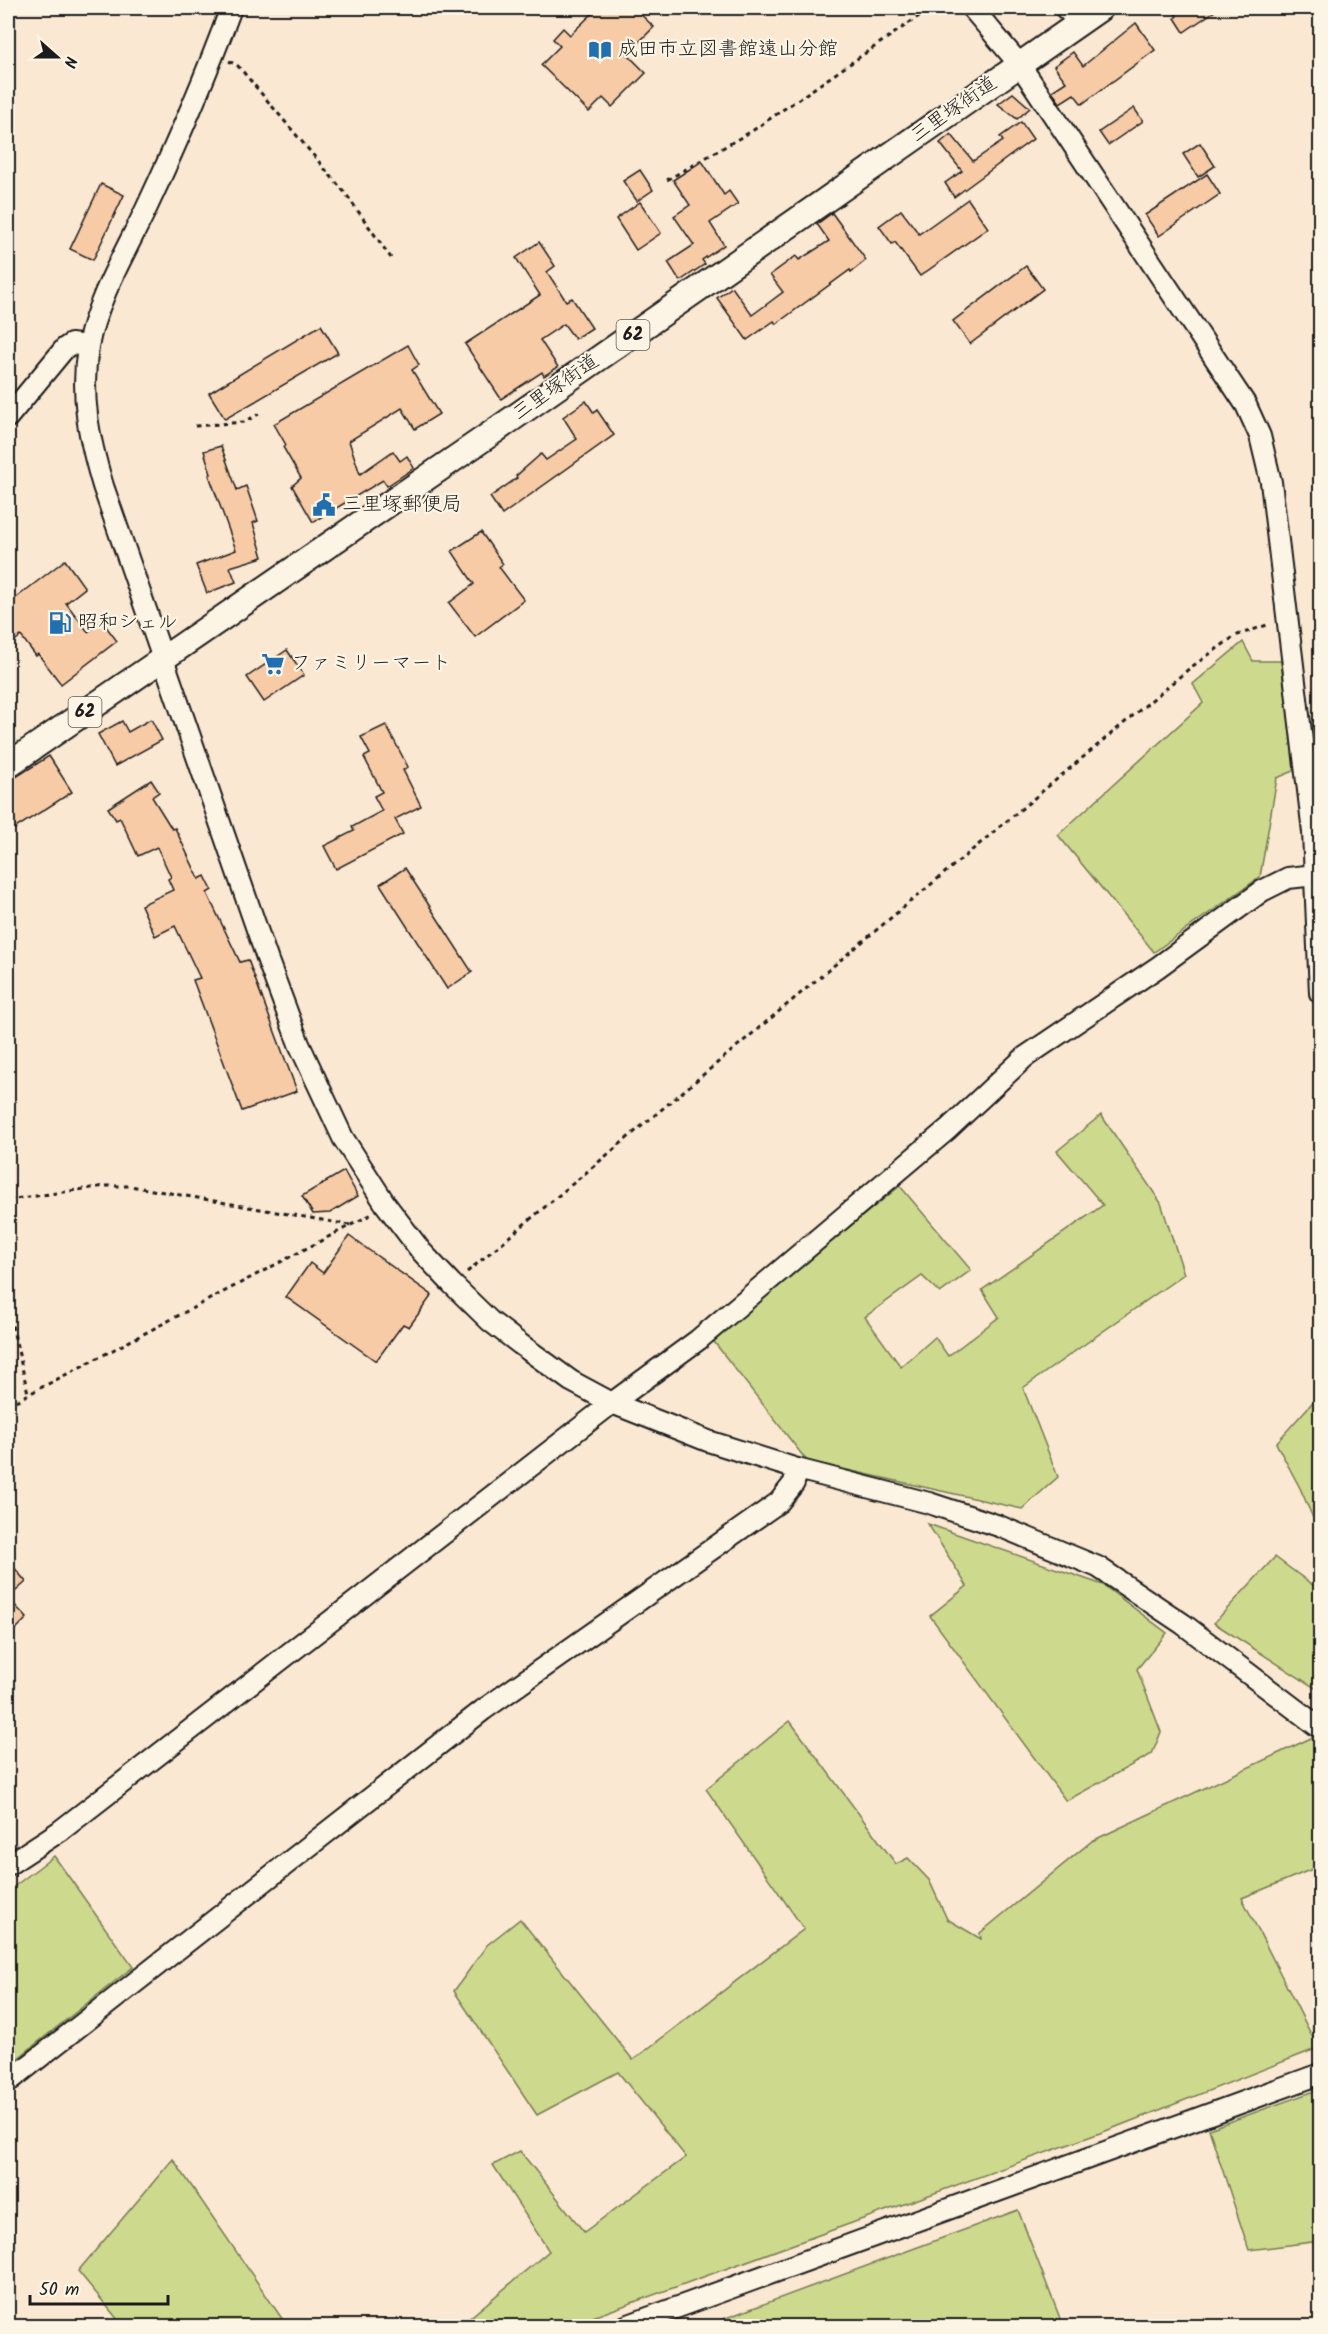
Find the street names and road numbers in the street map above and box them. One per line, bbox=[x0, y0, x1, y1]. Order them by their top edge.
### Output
street label: 三里塚街道 bbox=[904, 68, 1004, 152]
road number: 62 bbox=[616, 320, 650, 350]
street label: 三里塚街道 bbox=[506, 346, 606, 430]
road number: 62 bbox=[68, 697, 101, 727]

